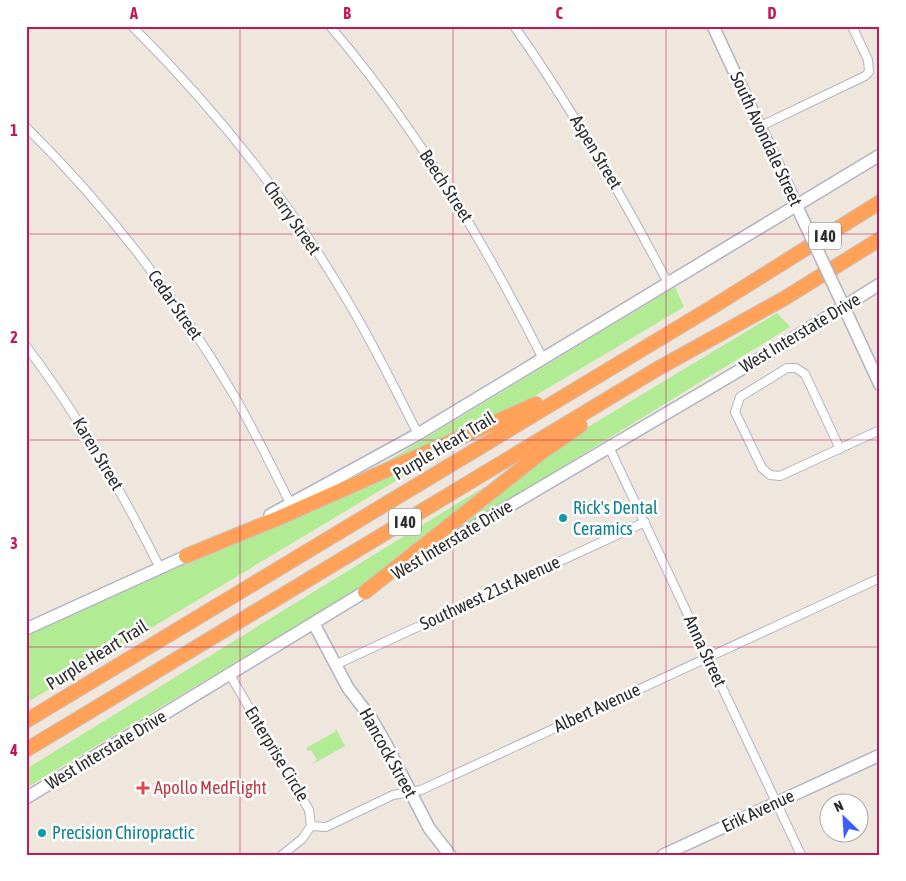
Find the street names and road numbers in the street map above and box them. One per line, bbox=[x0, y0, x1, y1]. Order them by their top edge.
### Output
street label: South Avondale Street bbox=[726, 68, 807, 209]
street label: Aspen Street bbox=[566, 111, 627, 193]
street label: Beech Street bbox=[415, 146, 478, 226]
street label: Cherry Street bbox=[259, 177, 325, 259]
road number: I 40 bbox=[809, 222, 841, 250]
street label: Cedar Street bbox=[144, 266, 207, 344]
street label: West Interstate Drive bbox=[736, 288, 864, 377]
street label: Purple Heart Trail bbox=[389, 407, 499, 484]
street label: Karen Street bbox=[69, 414, 128, 494]
street label: West Interstate Drive bbox=[388, 495, 516, 584]
road number: I 40 bbox=[389, 508, 421, 536]
street label: Southwest 21st Avenue bbox=[416, 551, 563, 634]
street label: Anna Street bbox=[680, 612, 731, 690]
street label: Purple Heart Trail bbox=[42, 615, 151, 694]
street label: Albert Avenue bbox=[550, 678, 643, 737]
street label: Enterprise Circle bbox=[241, 703, 314, 805]
street label: Hancock Street bbox=[355, 704, 422, 801]
street label: West Interstate Drive bbox=[42, 705, 170, 794]
street label: Erik Avenue bbox=[718, 785, 797, 836]

